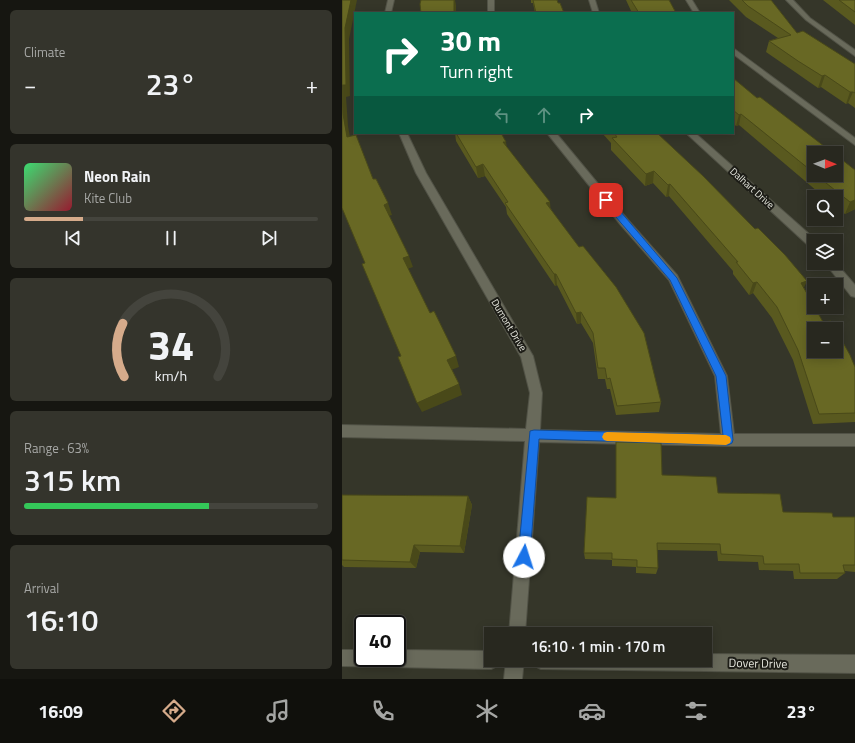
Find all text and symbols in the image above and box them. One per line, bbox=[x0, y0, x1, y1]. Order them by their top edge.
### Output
text: 30 m bbox=[440, 19, 501, 62]
icon: right bbox=[374, 28, 426, 80]
text: Climate bbox=[24, 42, 65, 62]
text: Turn right bbox=[440, 58, 513, 85]
text: 23° bbox=[146, 61, 196, 107]
text: − bbox=[24, 68, 36, 102]
text: + bbox=[306, 68, 318, 102]
icon: left bbox=[491, 104, 513, 126]
icon: ahead bbox=[533, 104, 555, 126]
icon: right bbox=[575, 104, 597, 126]
north arrow bbox=[807, 146, 843, 182]
map controls bbox=[807, 146, 843, 358]
street label: Dalhart Drive bbox=[726, 164, 778, 212]
text: Neon Rain bbox=[84, 165, 151, 188]
pin bbox=[589, 183, 623, 217]
text: Kite Club bbox=[84, 188, 132, 208]
icon: arrive bbox=[595, 189, 617, 211]
button: search bbox=[807, 190, 843, 226]
icon: previous bbox=[62, 227, 84, 249]
icon: pause bbox=[160, 227, 182, 249]
icon: next bbox=[258, 227, 280, 249]
button: layers bbox=[807, 234, 843, 270]
button: + bbox=[807, 278, 843, 314]
street label: Dumont Drive bbox=[488, 296, 530, 354]
text: 34 bbox=[148, 313, 194, 376]
button: − bbox=[807, 322, 843, 358]
text: km/h bbox=[155, 365, 187, 387]
text: Range · 63% bbox=[24, 438, 89, 458]
text: 315 km bbox=[24, 457, 121, 503]
position arrow bbox=[503, 536, 545, 578]
text: Arrival bbox=[24, 578, 59, 598]
text: 16:10 bbox=[24, 597, 98, 643]
speed limit sign: 40 bbox=[354, 615, 406, 667]
text: 16:10 · 1 min · 170 m bbox=[531, 635, 665, 658]
street label: Dover Drive bbox=[728, 653, 788, 673]
icon: directions bbox=[160, 697, 188, 725]
icon: music bbox=[264, 697, 292, 725]
icon: phone bbox=[369, 697, 397, 725]
icon: climate bbox=[473, 697, 501, 725]
icon: car bbox=[578, 697, 606, 725]
icon: filters bbox=[682, 697, 710, 725]
text: 16:09 bbox=[38, 698, 83, 725]
text: 23° bbox=[786, 698, 817, 725]

